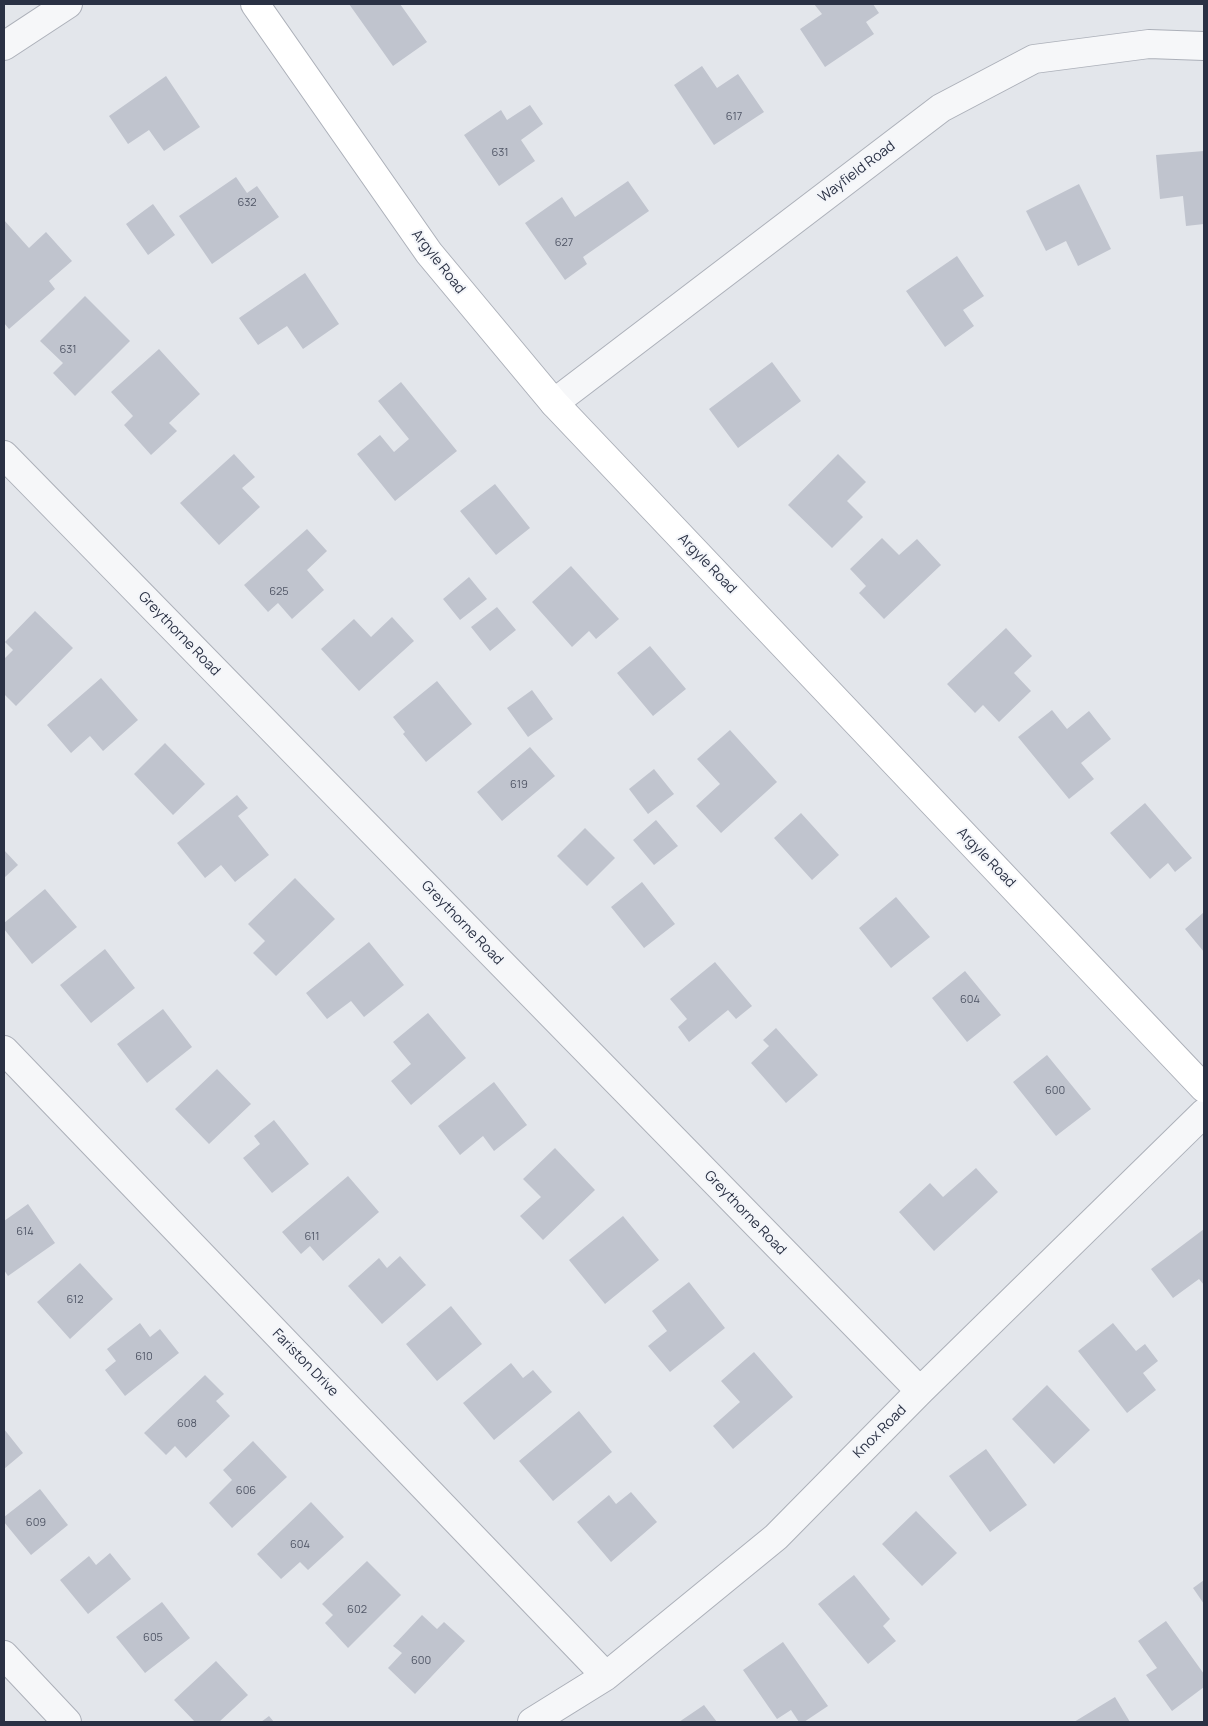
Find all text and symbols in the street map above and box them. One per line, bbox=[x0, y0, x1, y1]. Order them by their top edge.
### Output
house number: 617 bbox=[726, 110, 742, 124]
street label: Wayfield Road bbox=[815, 138, 899, 206]
house number: 631 bbox=[491, 146, 509, 160]
house number: 632 bbox=[237, 196, 257, 210]
street label: Argyle Road bbox=[408, 227, 468, 297]
house number: 627 bbox=[555, 236, 573, 250]
house number: 631 bbox=[59, 343, 77, 357]
street label: Argyle Road bbox=[674, 531, 740, 597]
house number: 625 bbox=[269, 585, 289, 599]
street label: Greythorne Road bbox=[135, 588, 223, 680]
house number: 619 bbox=[510, 778, 528, 792]
street label: Argyle Road bbox=[953, 825, 1019, 891]
street label: Greythorne Road bbox=[418, 877, 506, 969]
house number: 604 bbox=[960, 993, 980, 1007]
house number: 600 bbox=[1045, 1084, 1065, 1098]
street label: Greythorne Road bbox=[701, 1167, 789, 1259]
house number: 614 bbox=[16, 1225, 34, 1239]
house number: 611 bbox=[304, 1230, 320, 1244]
house number: 612 bbox=[66, 1293, 84, 1307]
street label: Fariston Drive bbox=[269, 1326, 341, 1400]
house number: 610 bbox=[135, 1350, 153, 1364]
street label: Knox Road bbox=[850, 1402, 910, 1462]
house number: 608 bbox=[177, 1417, 197, 1431]
house number: 606 bbox=[236, 1484, 256, 1498]
house number: 609 bbox=[26, 1516, 46, 1530]
house number: 604 bbox=[290, 1538, 310, 1552]
house number: 602 bbox=[347, 1603, 367, 1617]
house number: 605 bbox=[143, 1631, 163, 1645]
house number: 600 bbox=[411, 1654, 431, 1668]

